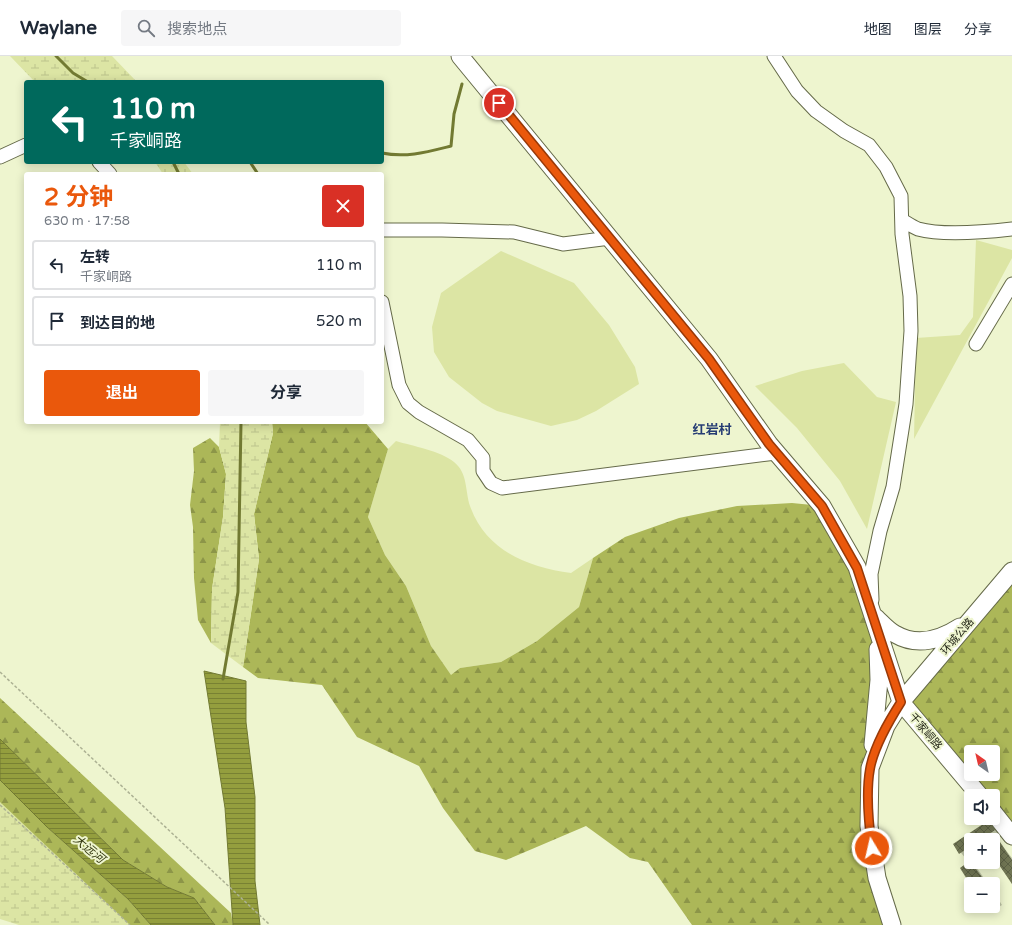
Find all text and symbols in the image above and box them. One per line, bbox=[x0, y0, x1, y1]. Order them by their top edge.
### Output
search box bbox=[121, 10, 401, 46]
text: Waylane bbox=[20, 17, 97, 39]
icon: search bbox=[135, 17, 157, 39]
text: 搜索地点 bbox=[167, 20, 227, 38]
text: 地图 bbox=[864, 21, 892, 38]
text: 图层 bbox=[914, 21, 942, 38]
text: 分享 bbox=[964, 21, 992, 38]
pin bbox=[482, 86, 516, 120]
text: 110 m bbox=[110, 92, 196, 126]
icon: arrive bbox=[488, 92, 510, 114]
icon: left bbox=[44, 96, 96, 148]
text: 千家峒路 bbox=[110, 130, 182, 152]
text: 2 分钟 bbox=[44, 183, 113, 212]
button: close bbox=[322, 185, 364, 227]
text: 630 m · 17:58 bbox=[44, 213, 130, 229]
text: 左转 bbox=[80, 248, 110, 266]
icon: left bbox=[46, 254, 68, 276]
text: 110 m bbox=[316, 256, 362, 274]
text: 千家峒路 bbox=[80, 269, 132, 285]
icon: arrive bbox=[46, 310, 68, 332]
text: 520 m bbox=[316, 312, 362, 330]
text: 到达目的地 bbox=[80, 314, 155, 332]
button: 退出 bbox=[44, 370, 200, 416]
button: 分享 bbox=[208, 370, 364, 416]
district label: 红岩村 bbox=[692, 422, 732, 438]
street label: 环城公路 bbox=[938, 615, 977, 657]
street label: 千家峒路 bbox=[906, 710, 945, 752]
north arrow bbox=[964, 745, 1000, 781]
map controls bbox=[964, 745, 1000, 913]
button: sound bbox=[964, 789, 1000, 825]
position arrow bbox=[851, 827, 893, 869]
water label: 大远河 bbox=[71, 832, 109, 867]
button: + bbox=[964, 833, 1000, 869]
button: − bbox=[964, 877, 1000, 913]

